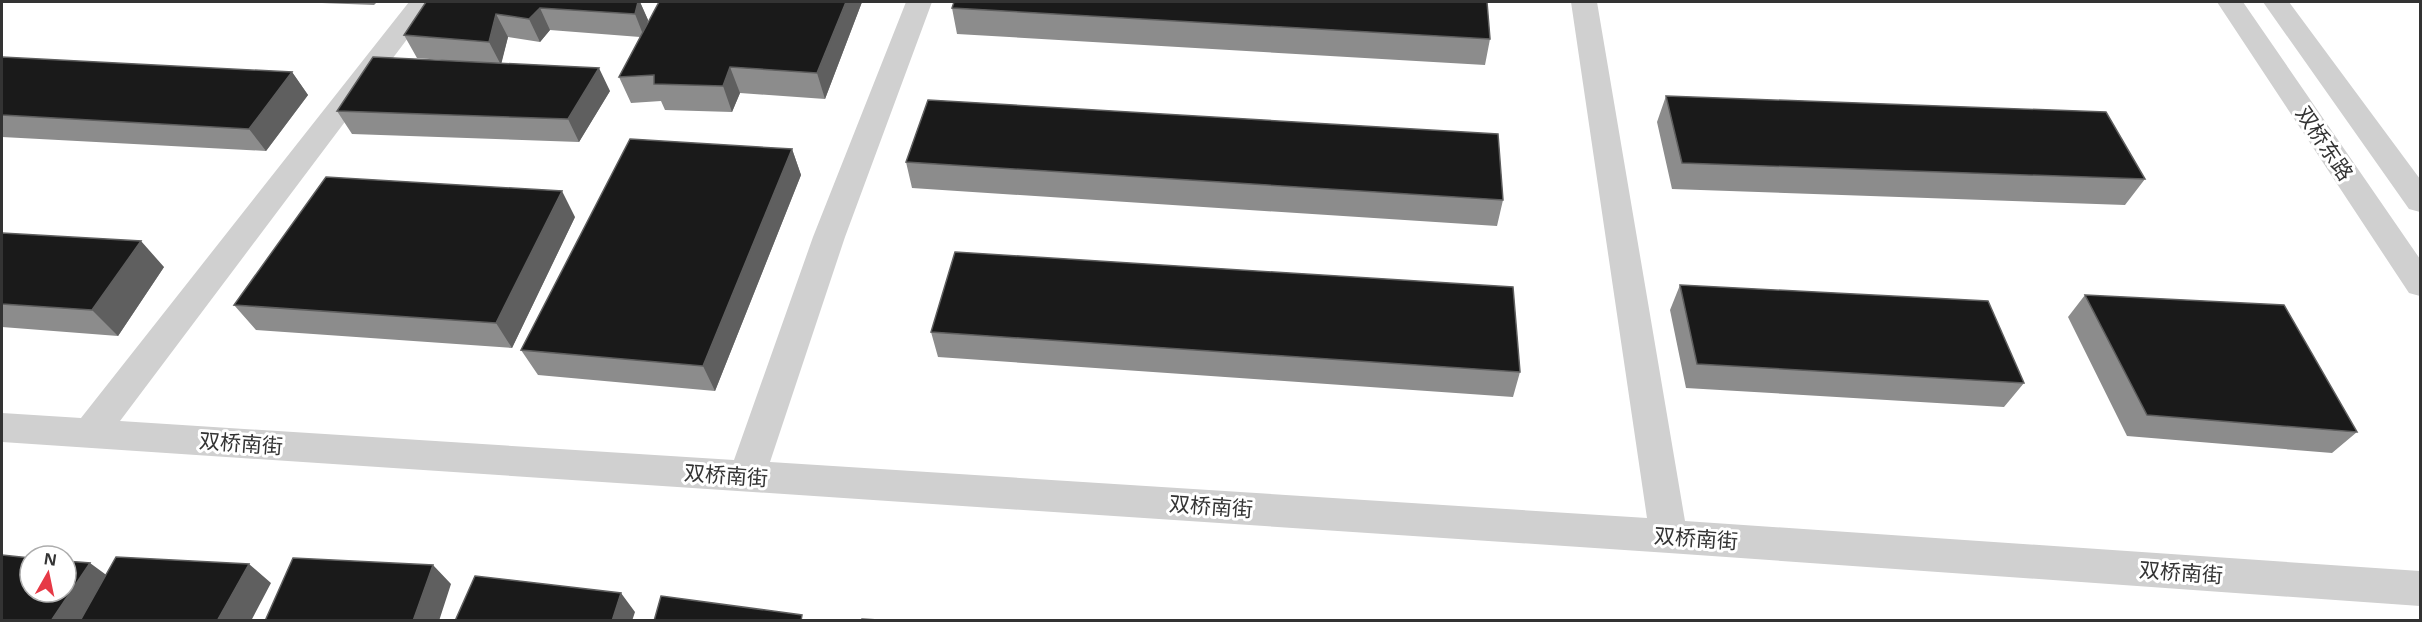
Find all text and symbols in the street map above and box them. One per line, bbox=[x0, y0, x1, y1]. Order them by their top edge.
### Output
street label: 双桥东路 bbox=[2290, 100, 2360, 186]
street label: 双桥南街 bbox=[198, 426, 284, 460]
street label: 双桥南街 bbox=[683, 458, 769, 492]
street label: 双桥南街 bbox=[1168, 489, 1254, 523]
street label: 双桥南街 bbox=[1653, 521, 1739, 555]
north arrow bbox=[18, 544, 78, 604]
text: N bbox=[42, 547, 58, 571]
street label: 双桥南街 bbox=[2138, 555, 2224, 589]

